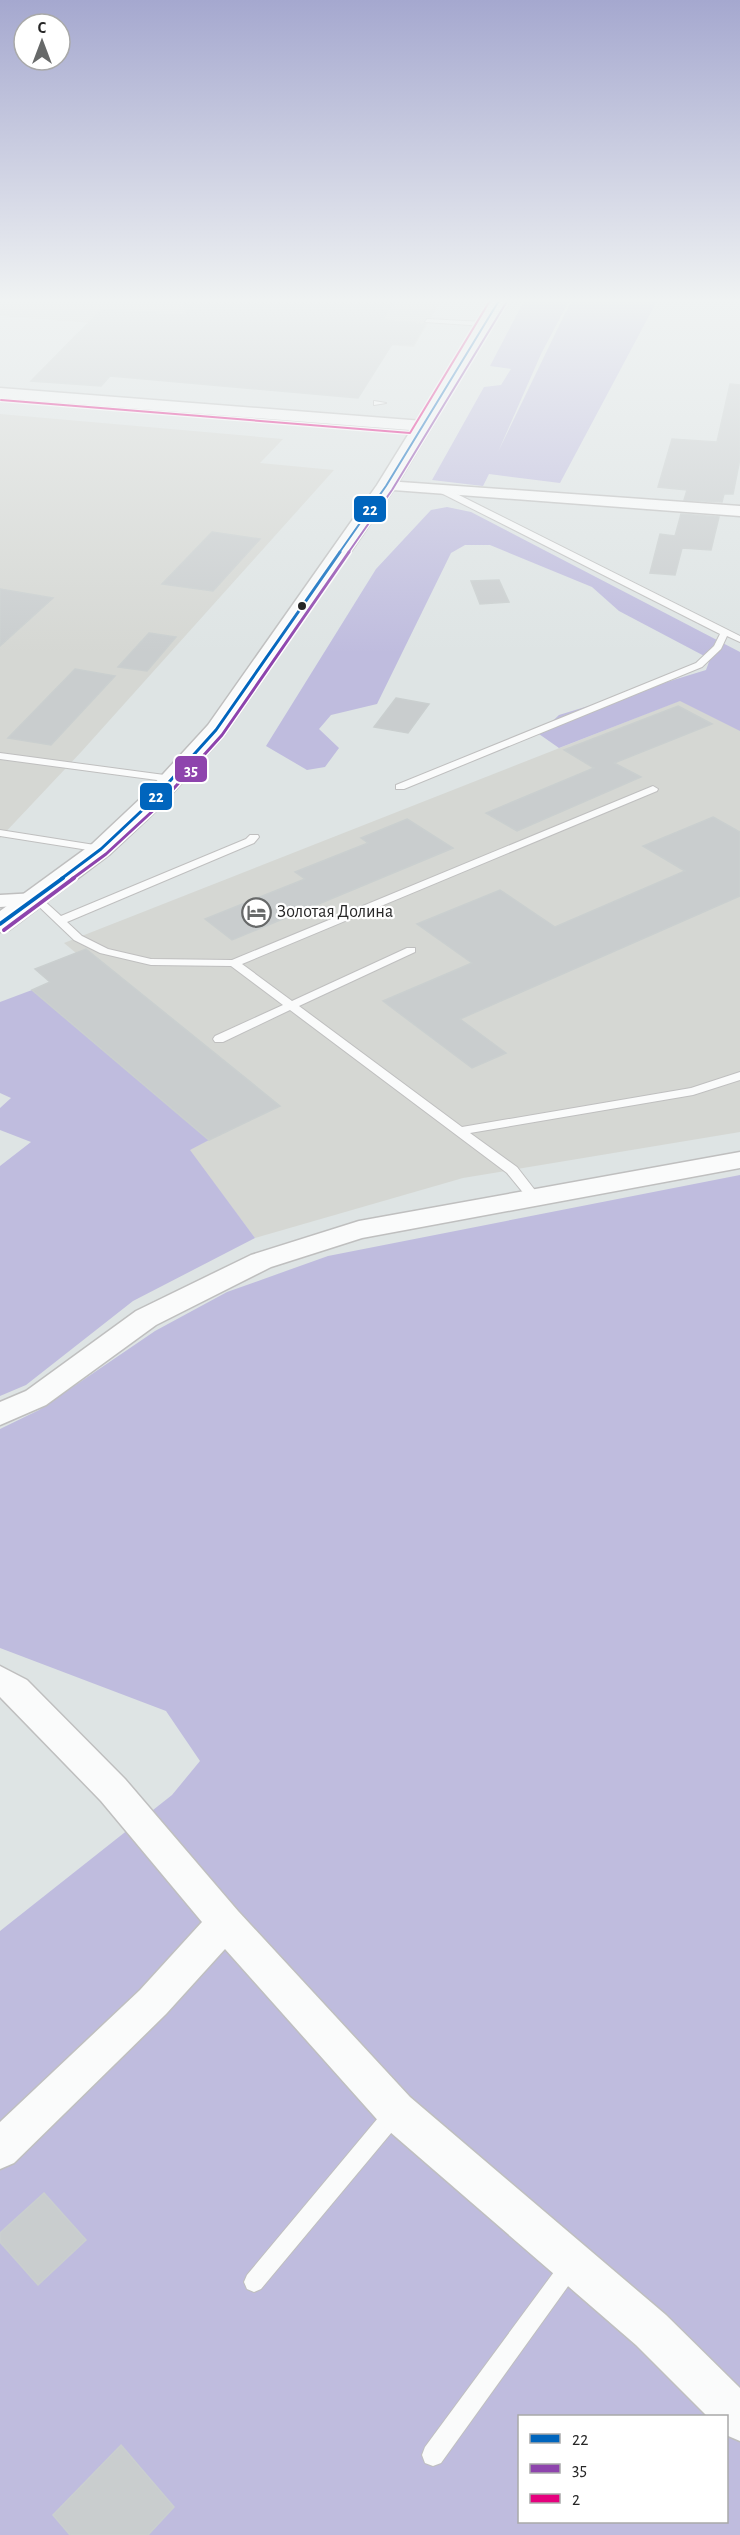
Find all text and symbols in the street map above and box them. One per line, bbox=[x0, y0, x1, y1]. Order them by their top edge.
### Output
north arrow bbox=[12, 12, 72, 72]
text: С bbox=[38, 20, 47, 36]
line badge: 22 bbox=[353, 495, 387, 523]
text: 22 bbox=[362, 502, 378, 518]
unlabelled marker bbox=[296, 600, 308, 612]
line badge: 35 bbox=[174, 755, 208, 783]
text: 35 bbox=[184, 762, 198, 778]
line badge: 22 bbox=[139, 782, 173, 811]
text: 22 bbox=[148, 789, 164, 805]
hotel icon: Золотая Долина bbox=[240, 896, 272, 928]
place label: Золотая Долина bbox=[277, 903, 393, 921]
legend bbox=[518, 2415, 728, 2523]
text: 22 bbox=[572, 2431, 588, 2449]
text: 35 bbox=[572, 2461, 587, 2479]
text: 2 bbox=[572, 2491, 580, 2509]

